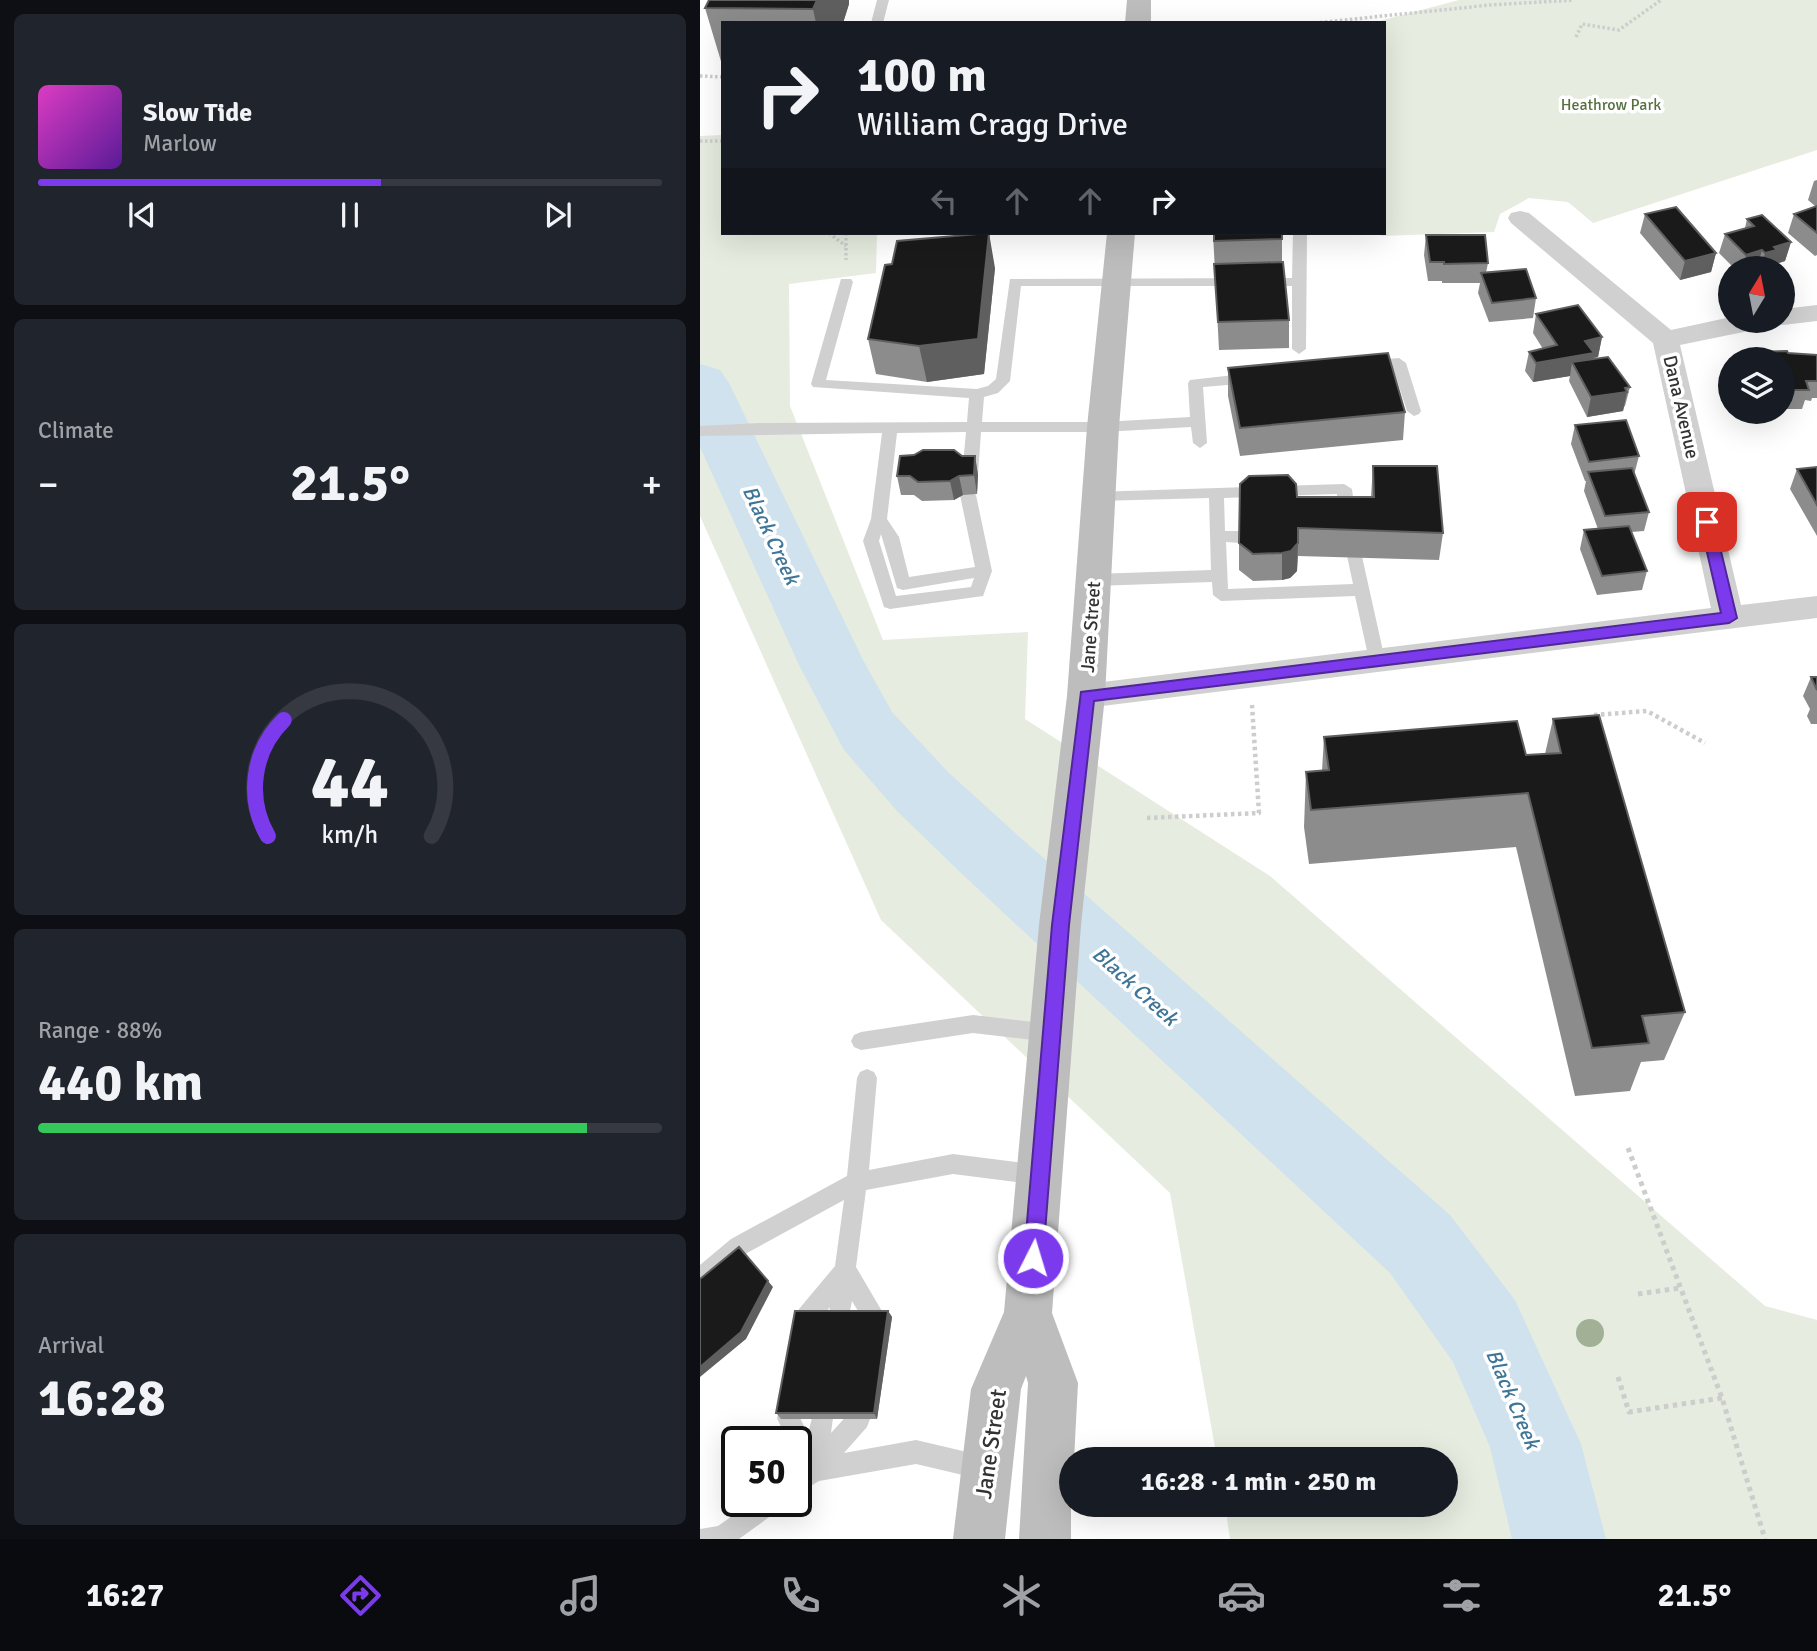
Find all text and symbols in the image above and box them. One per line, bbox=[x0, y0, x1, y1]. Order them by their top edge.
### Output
text: 100 m bbox=[857, 45, 987, 105]
icon: right bbox=[742, 49, 833, 140]
park label: Heathrow Park bbox=[1561, 95, 1661, 115]
text: Slow Tide bbox=[143, 97, 252, 129]
text: William Cragg Drive bbox=[857, 105, 1128, 144]
text: Marlow bbox=[143, 129, 217, 158]
icon: left bbox=[925, 182, 963, 220]
icon: ahead bbox=[998, 182, 1036, 220]
icon: ahead bbox=[1071, 182, 1109, 220]
icon: right bbox=[1144, 182, 1182, 220]
icon: previous bbox=[123, 196, 161, 234]
icon: pause bbox=[331, 196, 369, 234]
icon: next bbox=[539, 196, 577, 234]
north arrow bbox=[1718, 256, 1796, 332]
map controls bbox=[1718, 256, 1795, 424]
button: layers bbox=[1718, 347, 1795, 424]
street label: Dana Avenue bbox=[1657, 353, 1705, 461]
text: Climate bbox=[38, 416, 114, 445]
text: 21.5° bbox=[290, 451, 410, 515]
text: − bbox=[38, 461, 59, 508]
text: + bbox=[641, 461, 662, 508]
water label: Black Creek bbox=[737, 481, 806, 591]
pin bbox=[1677, 492, 1737, 552]
icon: arrive bbox=[1688, 503, 1726, 541]
street label: Jane Street bbox=[1076, 580, 1106, 673]
text: 44 bbox=[311, 738, 389, 827]
text: km/h bbox=[322, 818, 378, 849]
water label: Black Creek bbox=[1087, 941, 1185, 1033]
text: Range · 88% bbox=[38, 1016, 162, 1045]
text: 440 km bbox=[38, 1051, 203, 1115]
position arrow bbox=[996, 1221, 1070, 1295]
text: Arrival bbox=[38, 1331, 104, 1360]
water label: Black Creek bbox=[1480, 1345, 1547, 1455]
text: 16:28 bbox=[38, 1366, 166, 1430]
street label: Jane Street bbox=[969, 1387, 1013, 1501]
speed limit sign: 50 bbox=[721, 1426, 812, 1517]
text: 16:28 · 1 min · 250 m bbox=[1141, 1466, 1376, 1498]
icon: directions bbox=[336, 1571, 385, 1620]
icon: music bbox=[556, 1571, 605, 1620]
icon: phone bbox=[776, 1571, 825, 1620]
icon: climate bbox=[997, 1571, 1046, 1620]
icon: car bbox=[1217, 1571, 1266, 1620]
icon: filters bbox=[1437, 1571, 1486, 1620]
text: 16:27 bbox=[86, 1576, 164, 1615]
text: 21.5° bbox=[1658, 1576, 1731, 1615]

